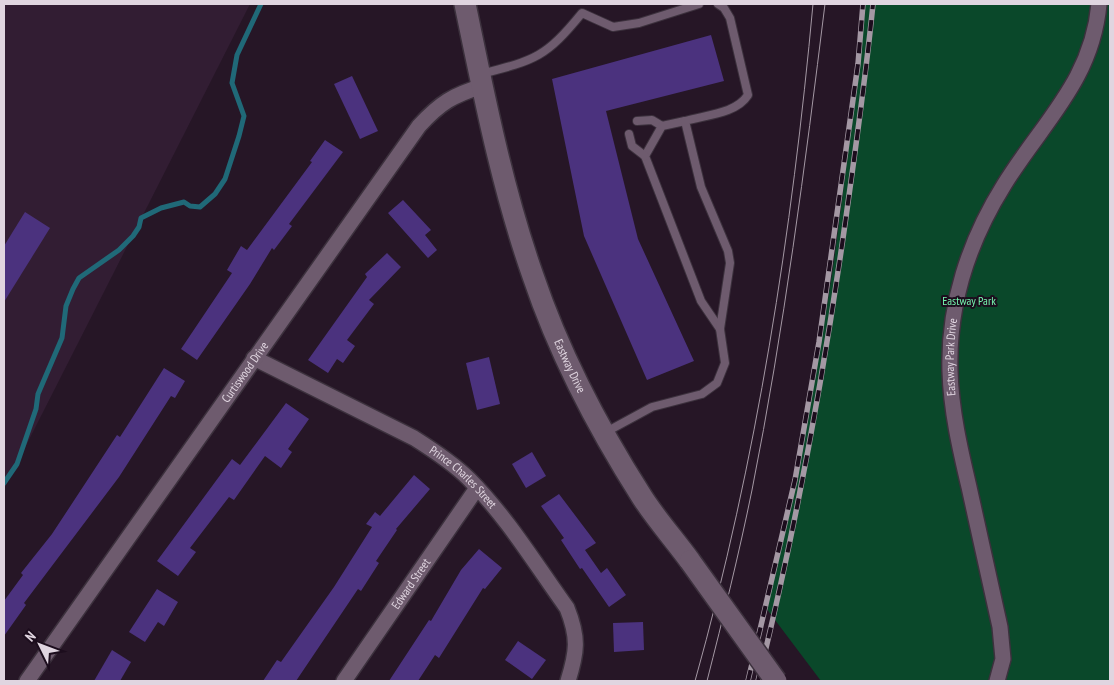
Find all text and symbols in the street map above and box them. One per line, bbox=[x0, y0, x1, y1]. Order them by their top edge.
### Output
park label: Eastway Park bbox=[942, 293, 996, 308]
street label: Eastway Park Drive bbox=[942, 317, 960, 397]
street label: Eastway Drive bbox=[551, 337, 589, 395]
street label: Curtiswood Drive bbox=[218, 339, 271, 405]
street label: Prince Charles Street bbox=[427, 442, 501, 512]
street label: Edward Street bbox=[388, 555, 434, 612]
north arrow bbox=[15, 620, 65, 670]
text: N bbox=[21, 627, 40, 645]

